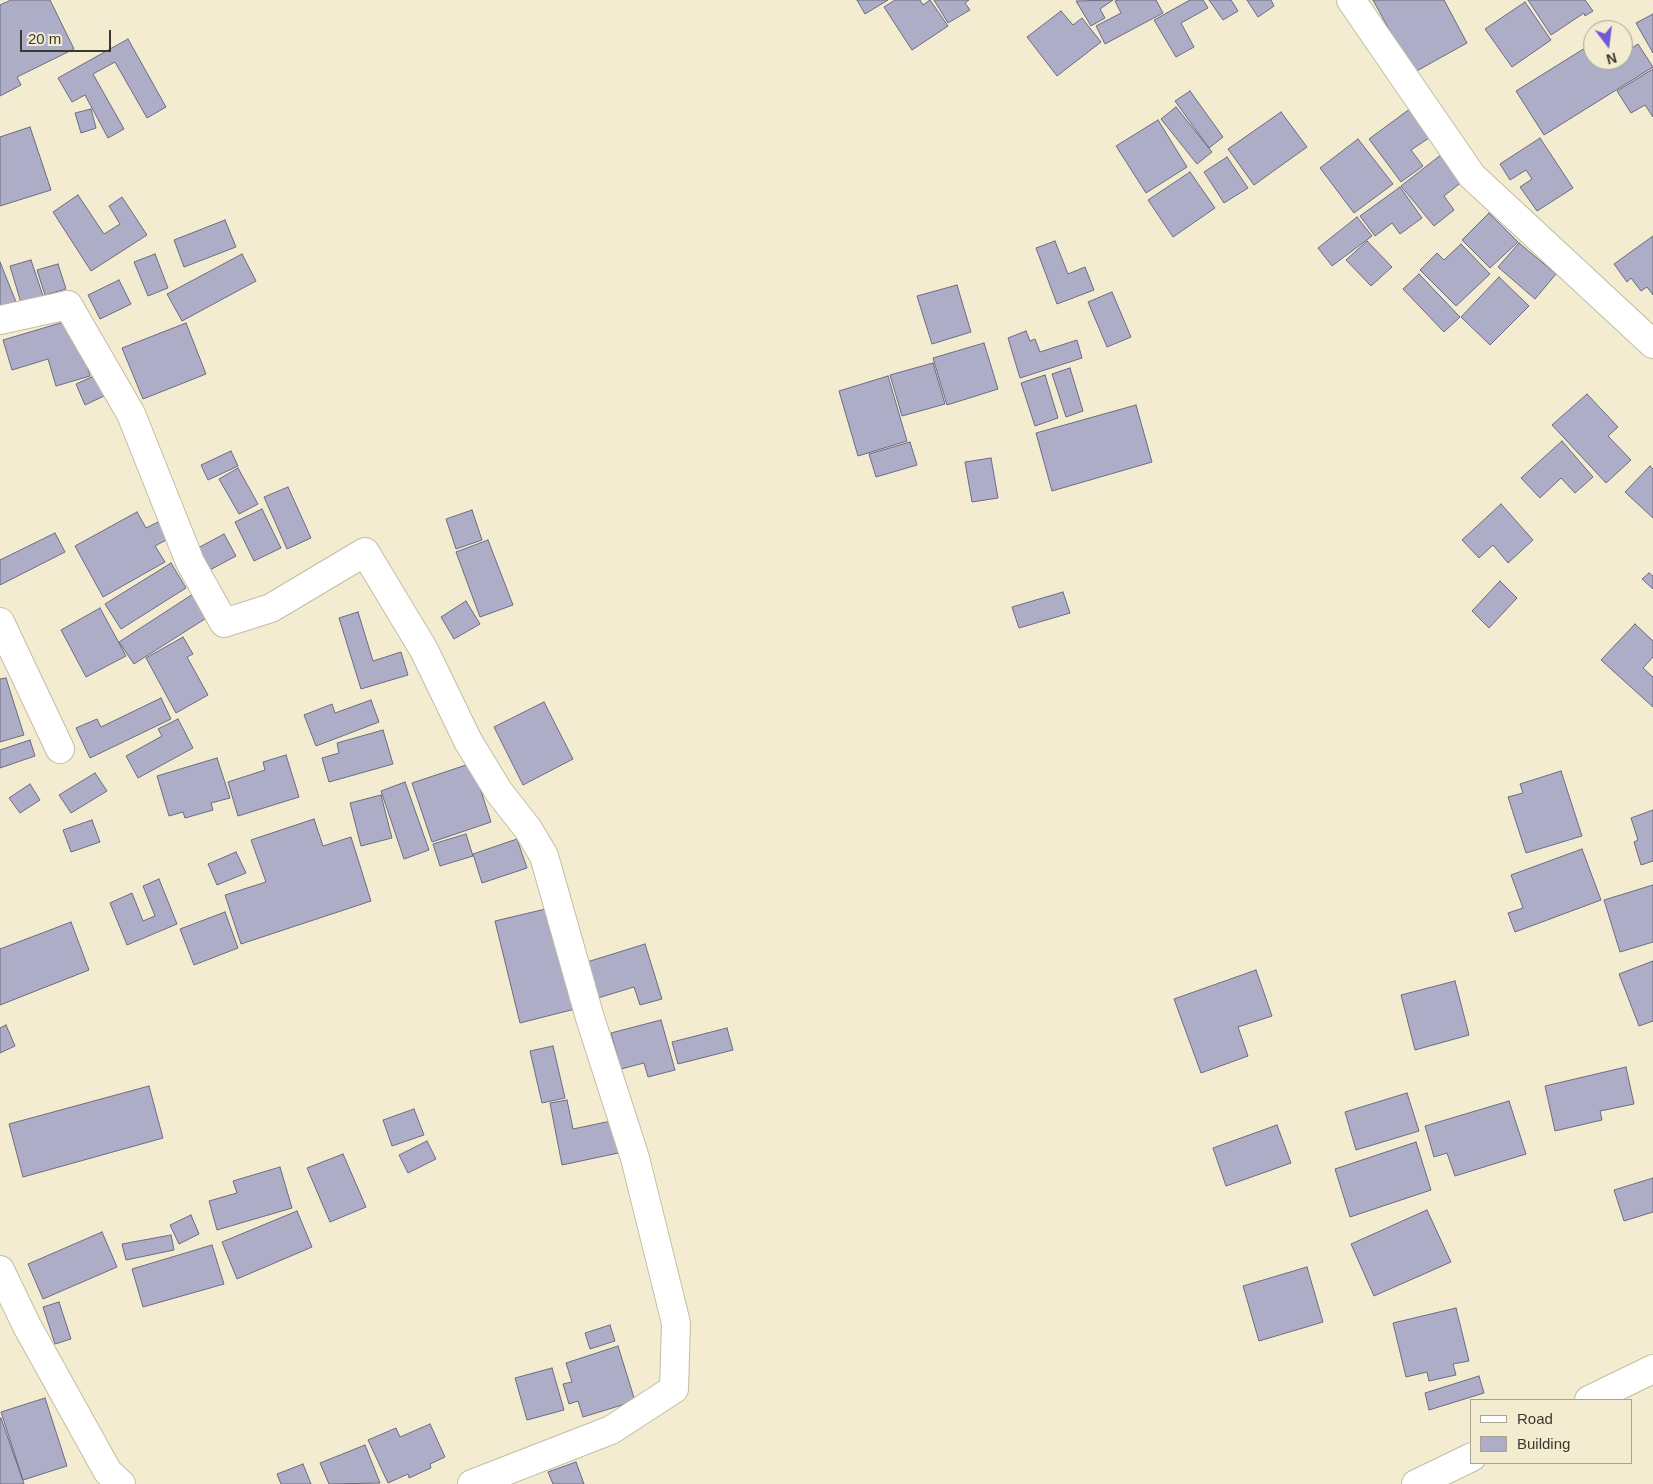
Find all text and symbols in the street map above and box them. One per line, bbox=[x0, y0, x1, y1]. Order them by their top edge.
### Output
scale bar bbox=[22, 20, 114, 52]
north arrow bbox=[1583, 20, 1633, 70]
text: 20 m bbox=[28, 30, 61, 47]
text: N bbox=[1605, 49, 1619, 68]
legend bbox=[1470, 1399, 1633, 1464]
text: Road bbox=[1517, 1410, 1553, 1427]
text: Building bbox=[1517, 1435, 1570, 1452]

